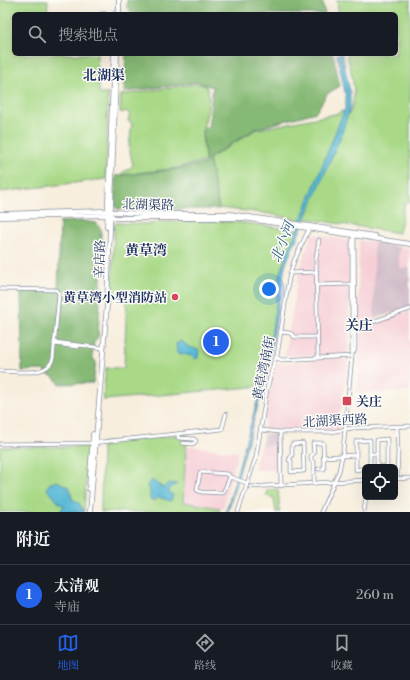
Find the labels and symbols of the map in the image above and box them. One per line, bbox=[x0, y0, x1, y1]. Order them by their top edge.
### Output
district label: 北湖渠 bbox=[83, 67, 125, 85]
street label: 北湖渠路 bbox=[122, 197, 174, 213]
water label: 北小河 bbox=[267, 217, 300, 265]
street label: 辛店路 bbox=[91, 239, 109, 279]
district label: 黄草湾 bbox=[125, 242, 167, 260]
your location bbox=[259, 279, 279, 299]
place label: 黄草湾小型消防站 bbox=[63, 290, 167, 306]
marker: 黄草湾小型消防站 bbox=[170, 292, 180, 302]
district label: 关庄 bbox=[345, 317, 373, 335]
pin: 1 bbox=[203, 327, 229, 357]
street label: 黄草湾南街 bbox=[250, 335, 278, 402]
place label: 关庄 bbox=[356, 394, 382, 410]
marker: 关庄 bbox=[341, 395, 353, 407]
street label: 北湖渠西路 bbox=[302, 411, 368, 431]

